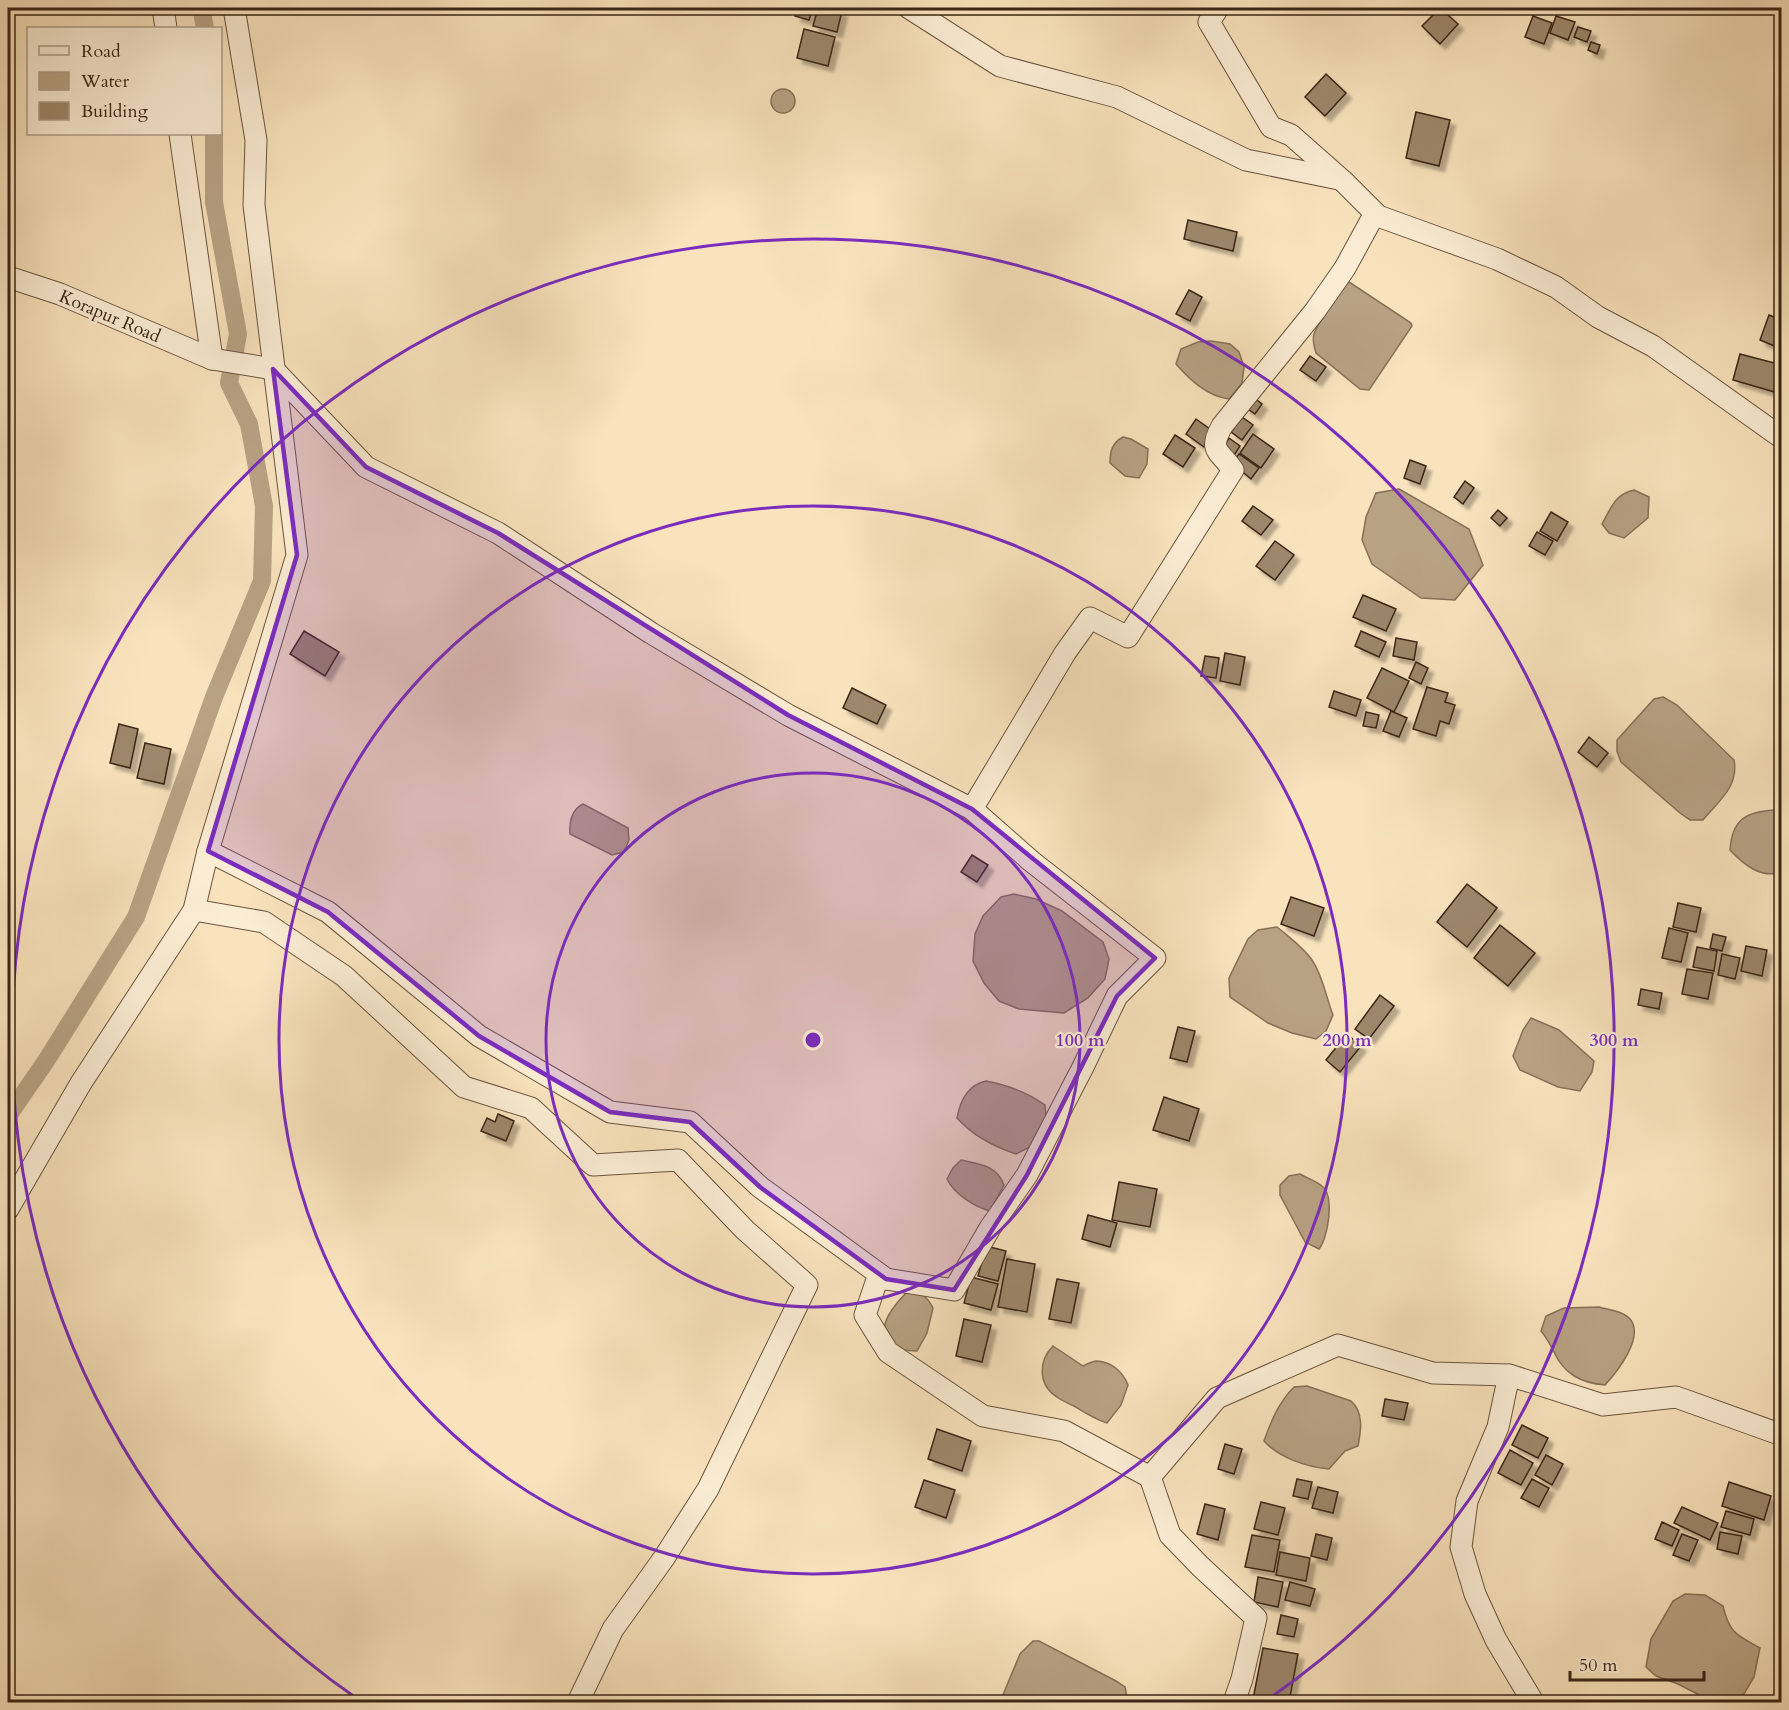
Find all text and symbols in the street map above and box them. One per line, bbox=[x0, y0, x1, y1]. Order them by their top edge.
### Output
legend bbox=[27, 27, 222, 135]
text: Road bbox=[81, 39, 121, 64]
text: Water bbox=[80, 69, 130, 94]
text: Building bbox=[81, 99, 149, 124]
street label: Korapur Road bbox=[55, 284, 165, 349]
text: 100 m bbox=[1055, 1028, 1105, 1053]
text: 200 m bbox=[1322, 1028, 1372, 1053]
text: 300 m bbox=[1589, 1028, 1639, 1053]
centre of rings bbox=[803, 1030, 823, 1050]
scale bar bbox=[1570, 1644, 1704, 1682]
text: 50 m bbox=[1579, 1653, 1618, 1678]

